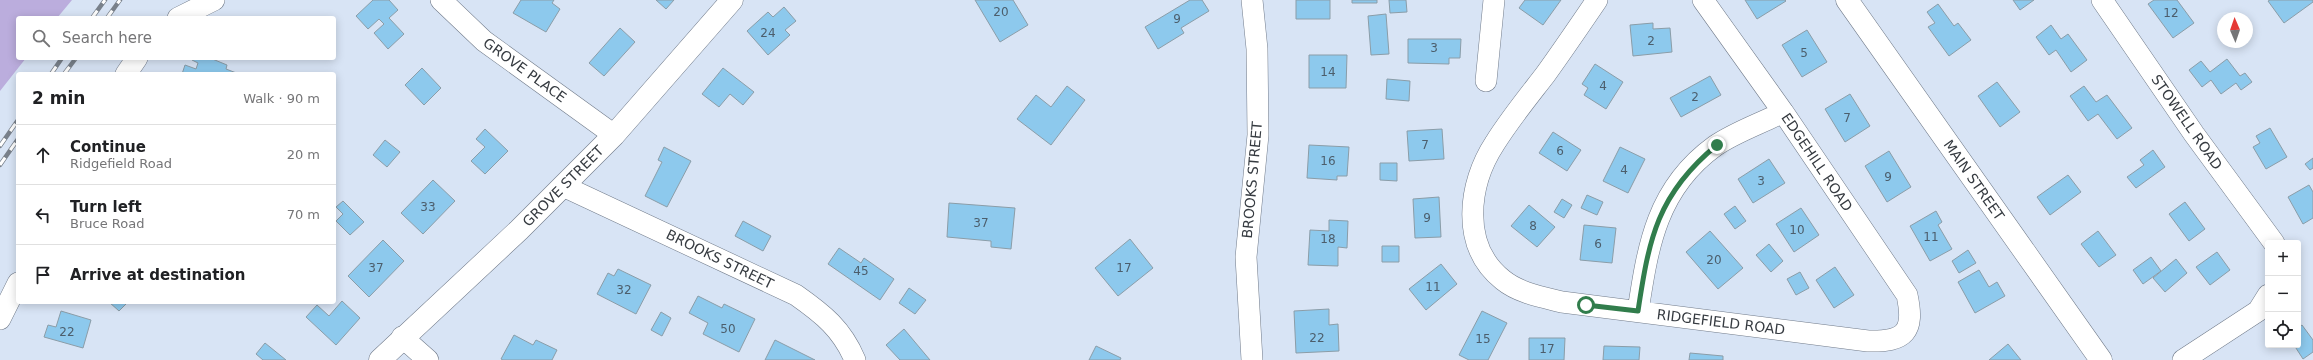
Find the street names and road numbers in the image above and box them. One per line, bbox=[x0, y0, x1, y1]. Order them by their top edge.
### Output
street label: GROVE PLACE bbox=[480, 35, 570, 105]
street label: STOWELL ROAD bbox=[2148, 72, 2226, 172]
street label: EDGEHILL ROAD bbox=[1778, 110, 1856, 214]
street label: BROOKS STREET bbox=[1239, 120, 1265, 239]
street label: MAIN STREET bbox=[1940, 137, 2008, 224]
street label: GROVE STREET bbox=[519, 142, 607, 230]
street label: BROOKS STREET bbox=[664, 226, 777, 292]
street label: RIDGEFIELD ROAD bbox=[1656, 306, 1786, 338]

